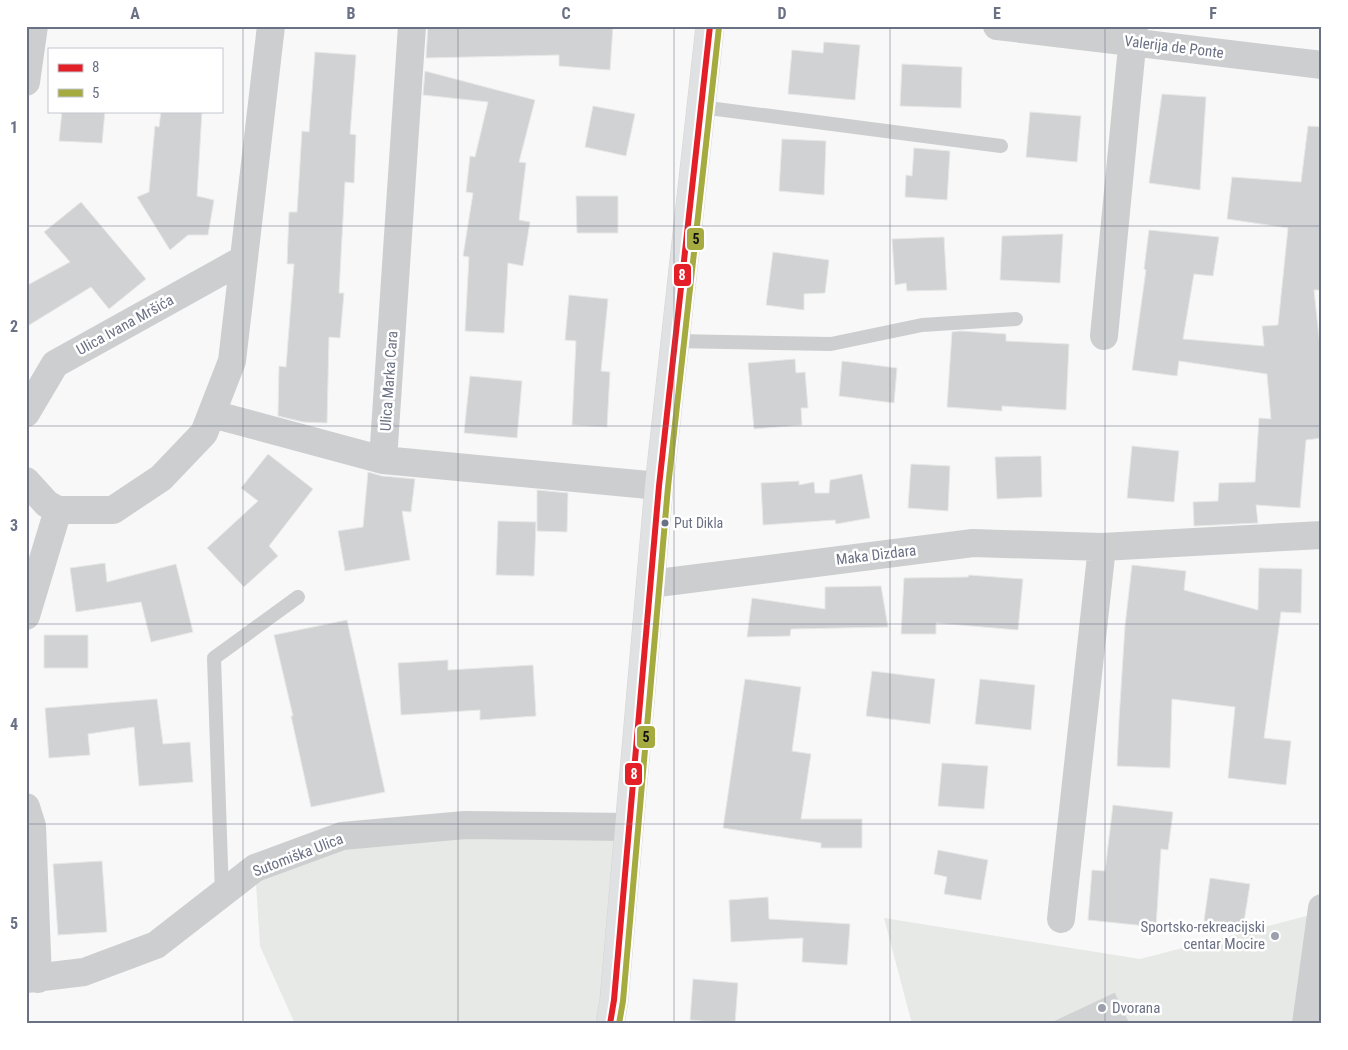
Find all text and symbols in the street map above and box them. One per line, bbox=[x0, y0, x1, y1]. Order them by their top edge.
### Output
text: A bbox=[130, 4, 140, 23]
text: B bbox=[347, 4, 356, 23]
text: C bbox=[561, 4, 571, 23]
text: D bbox=[777, 4, 787, 23]
text: E bbox=[993, 4, 1001, 23]
text: F bbox=[1209, 4, 1217, 23]
street label: Valerija de Ponte bbox=[1123, 32, 1225, 62]
legend bbox=[48, 48, 222, 112]
text: 8 bbox=[92, 58, 99, 76]
text: 5 bbox=[92, 84, 99, 102]
text: 1 bbox=[10, 118, 18, 137]
line badge: 5 bbox=[686, 227, 705, 251]
text: 5 bbox=[692, 231, 700, 247]
line badge: 8 bbox=[673, 263, 692, 287]
text: 8 bbox=[678, 267, 686, 283]
street label: Ulica Ivana Mršića bbox=[73, 291, 177, 359]
text: 2 bbox=[10, 317, 18, 336]
street label: Ulica Marka Cara bbox=[377, 330, 401, 432]
place label: Put Dikla bbox=[674, 515, 723, 531]
text: 3 bbox=[10, 516, 18, 535]
marker: Put Dikla bbox=[660, 518, 670, 528]
street label: Maka Dizdara bbox=[835, 541, 917, 569]
text: 4 bbox=[10, 715, 18, 734]
line badge: 5 bbox=[636, 725, 656, 749]
text: 5 bbox=[642, 729, 650, 745]
line badge: 8 bbox=[624, 762, 643, 786]
text: 8 bbox=[630, 766, 638, 782]
street label: Sutomiška Ulica bbox=[250, 830, 346, 880]
text: 5 bbox=[10, 914, 18, 933]
place label: Sportsko-rekreacijski centar Mocire bbox=[1140, 918, 1265, 953]
marker: Sportsko-rekreacijski centar Mocire bbox=[1269, 930, 1281, 942]
place label: Dvorana bbox=[1112, 999, 1160, 1017]
marker: Dvorana bbox=[1096, 1002, 1108, 1014]

